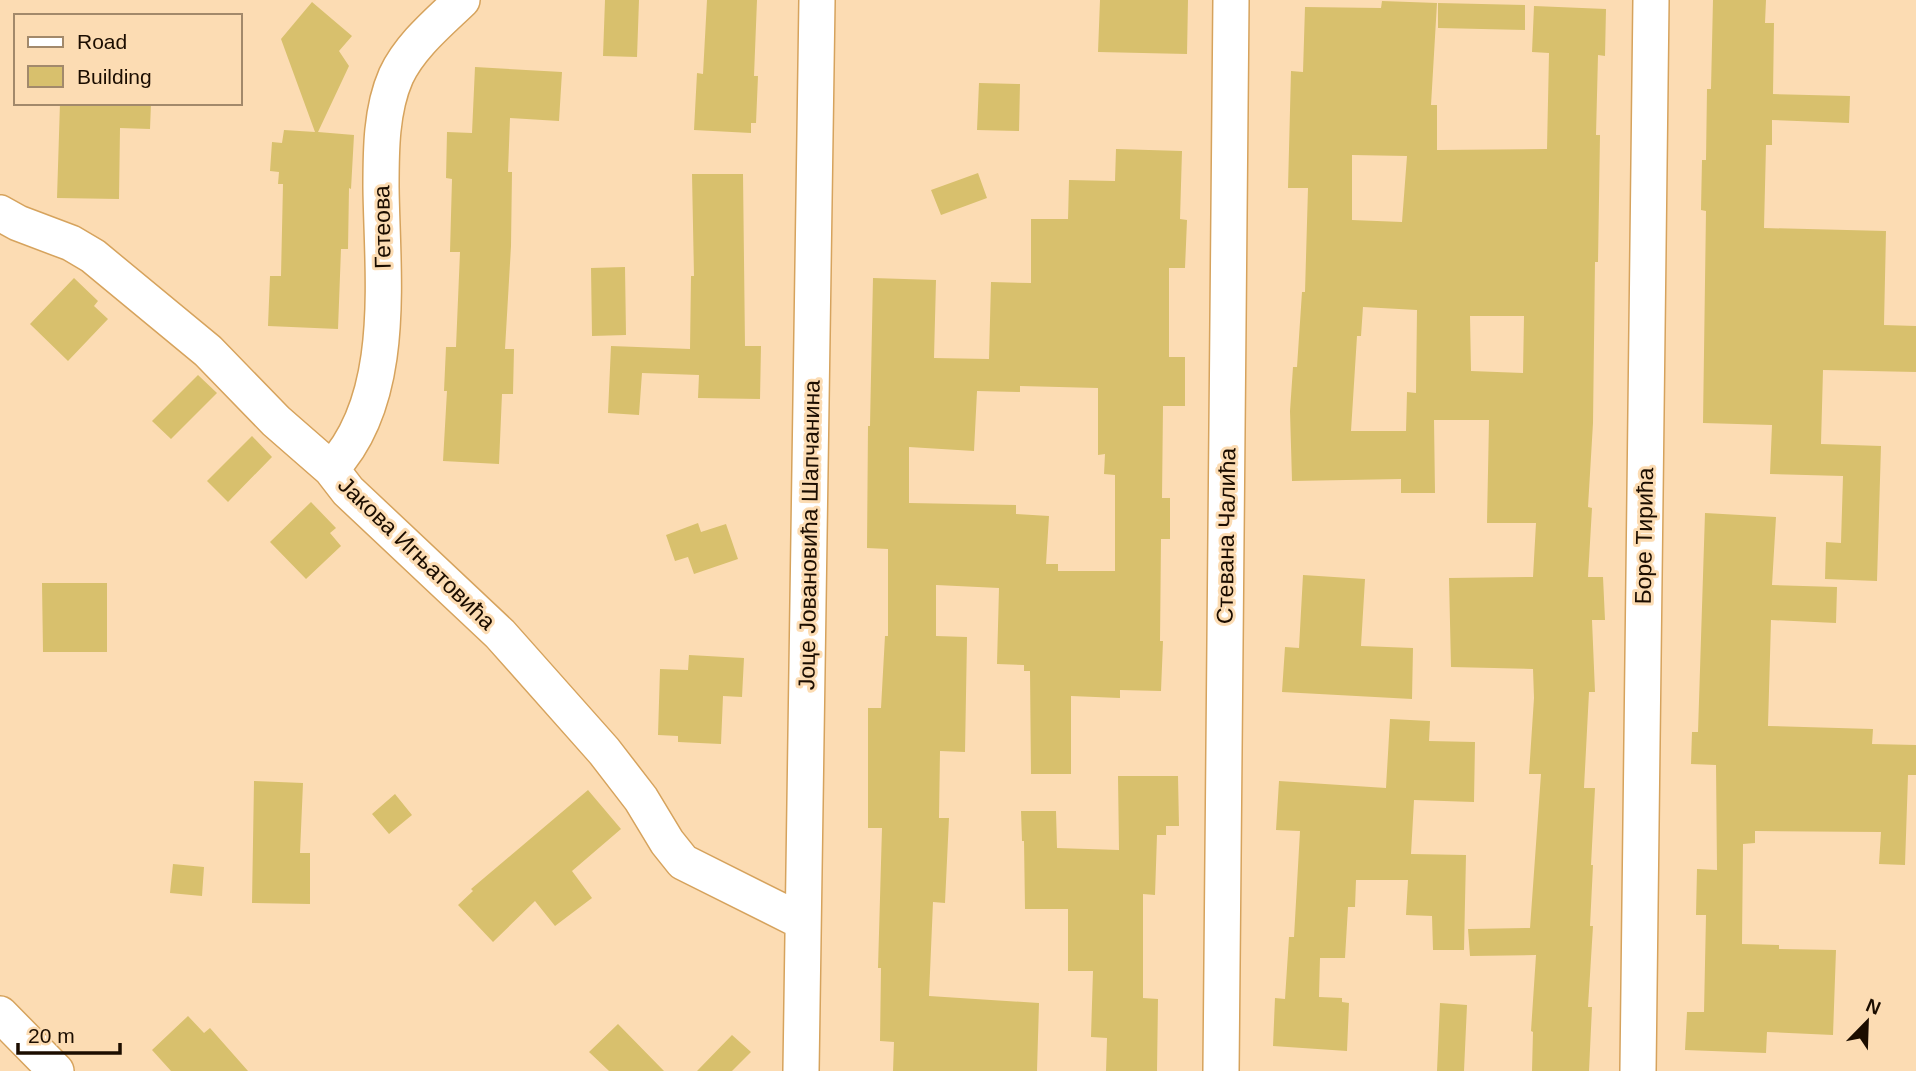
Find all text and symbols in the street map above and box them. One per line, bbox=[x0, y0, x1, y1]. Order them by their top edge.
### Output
legend bbox=[14, 14, 242, 105]
text: Road bbox=[77, 30, 127, 53]
text: Building bbox=[77, 65, 152, 88]
street label: Гетеова bbox=[368, 185, 396, 269]
street label: Јоце Јовановића Шапчанина bbox=[793, 380, 825, 690]
street label: Стевана Чалића bbox=[1211, 447, 1241, 624]
street label: Боре Тирића bbox=[1630, 467, 1658, 605]
street label: Јакова Игњатовића bbox=[333, 471, 501, 635]
north arrow bbox=[1832, 987, 1902, 1057]
text: N bbox=[1863, 994, 1884, 1019]
scale bar bbox=[18, 1012, 119, 1056]
text: 20 m bbox=[28, 1024, 75, 1047]

